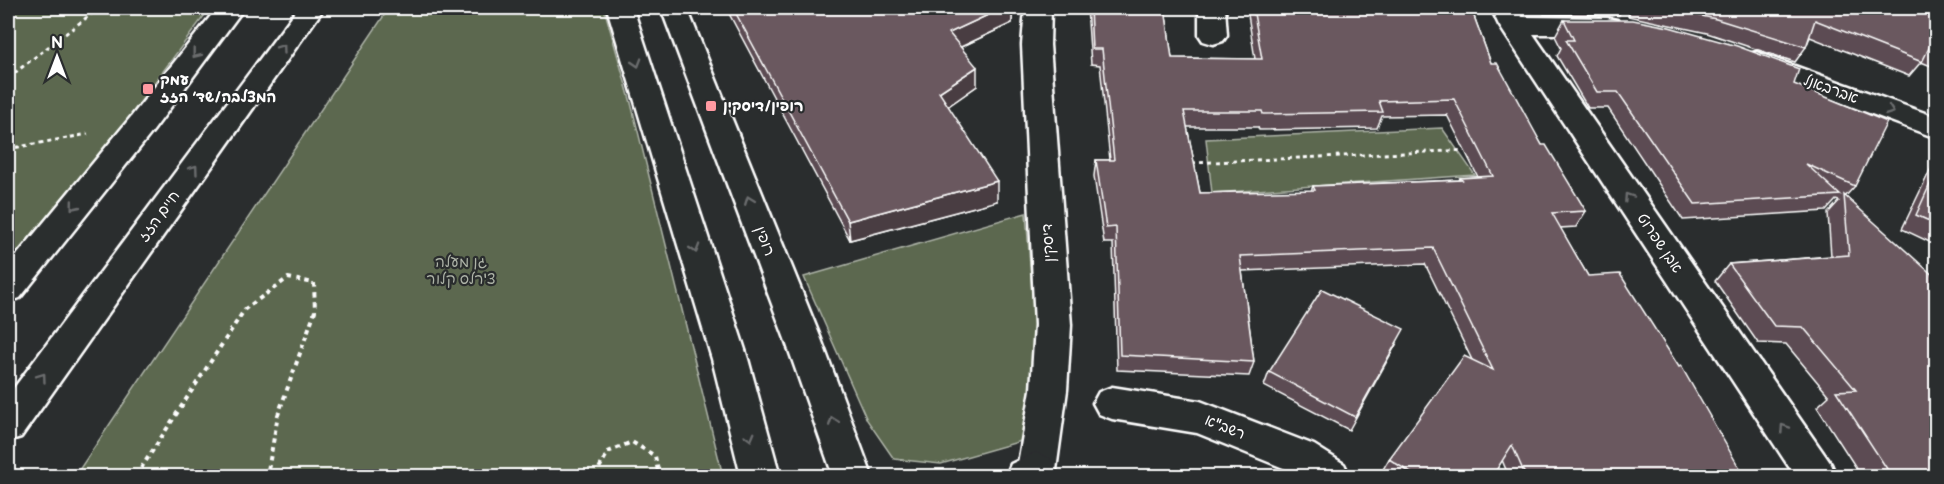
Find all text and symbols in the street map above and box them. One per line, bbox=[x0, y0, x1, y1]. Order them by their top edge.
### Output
north arrow bbox=[27, 27, 87, 87]
text: N bbox=[51, 34, 63, 53]
one-way arrow bbox=[275, 44, 286, 55]
one-way arrow bbox=[192, 47, 203, 58]
one-way arrow bbox=[630, 57, 642, 68]
place label: עמק המצלבה/שד׳ הזז bbox=[160, 71, 276, 107]
street label: אברבאנל bbox=[1801, 71, 1861, 108]
marker: עמק המצלבה/שד׳ הזז bbox=[141, 82, 155, 96]
place label: רופין/דיסקין bbox=[723, 97, 804, 116]
marker: רופין/דיסקין bbox=[704, 99, 718, 113]
one-way arrow bbox=[1885, 103, 1895, 116]
one-way arrow bbox=[187, 164, 198, 175]
street label: חיים הזז bbox=[134, 187, 184, 246]
one-way arrow bbox=[1625, 192, 1636, 203]
one-way arrow bbox=[744, 195, 756, 206]
one-way arrow bbox=[70, 199, 81, 210]
street label: אבן שפרוט bbox=[1633, 210, 1687, 277]
street label: דיסקין bbox=[1038, 223, 1059, 263]
street label: רופין bbox=[750, 224, 779, 259]
one-way arrow bbox=[688, 243, 701, 254]
park label: גן מעלה צ'רלס קלור bbox=[427, 253, 495, 289]
one-way arrow bbox=[35, 373, 46, 384]
street label: רשב"א bbox=[1202, 411, 1248, 444]
one-way arrow bbox=[828, 417, 841, 427]
one-way arrow bbox=[1780, 424, 1791, 435]
one-way arrow bbox=[743, 431, 756, 441]

